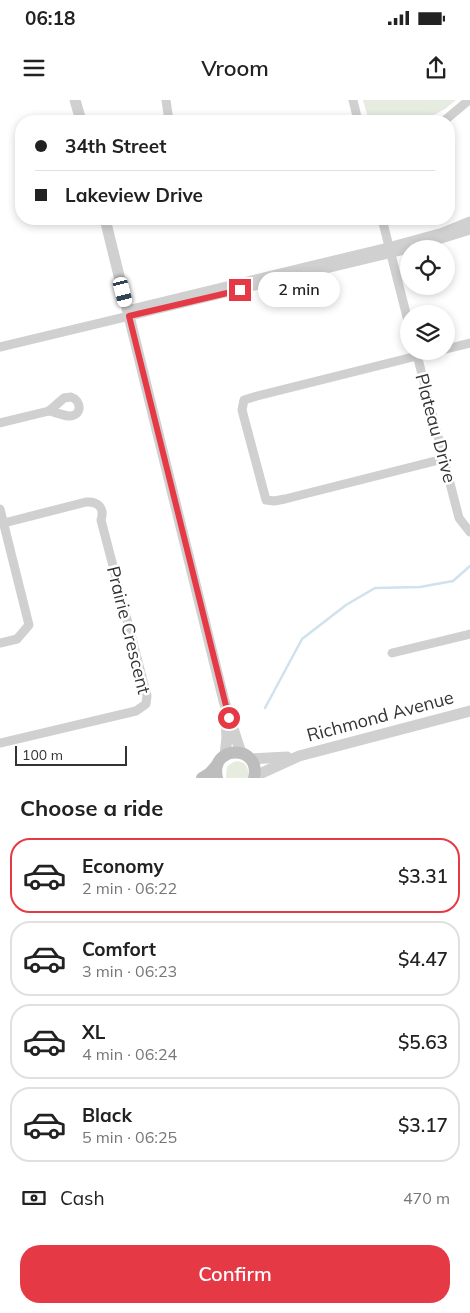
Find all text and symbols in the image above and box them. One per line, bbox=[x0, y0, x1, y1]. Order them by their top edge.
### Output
text: 06:18 bbox=[25, 6, 75, 30]
icon: menu bbox=[20, 54, 48, 82]
text: Vroom bbox=[201, 54, 269, 82]
icon: share bbox=[422, 54, 450, 82]
text: 34th Street bbox=[65, 134, 166, 158]
text: Lakeview Drive bbox=[65, 183, 203, 207]
map controls bbox=[400, 240, 455, 360]
button: locate bbox=[400, 240, 455, 295]
callout: 2 min bbox=[258, 272, 340, 308]
car bbox=[112, 276, 133, 308]
route end bbox=[229, 279, 251, 301]
text: 2 min bbox=[278, 279, 320, 299]
button: layers bbox=[400, 305, 455, 360]
street label: Plateau Drive bbox=[410, 371, 462, 485]
street label: Prairie Crescent bbox=[102, 564, 156, 696]
street label: Richmond Avenue bbox=[304, 685, 456, 747]
route start bbox=[218, 707, 240, 729]
scale bar bbox=[15, 743, 128, 766]
text: 100 m bbox=[22, 746, 63, 764]
text: Choose a ride bbox=[20, 794, 163, 822]
icon: car bbox=[22, 853, 67, 898]
text: Economy bbox=[82, 854, 164, 878]
text: $3.31 bbox=[398, 864, 448, 888]
text: 2 min · 06:22 bbox=[82, 878, 177, 898]
icon: car bbox=[22, 936, 67, 981]
text: Comfort bbox=[82, 937, 156, 961]
text: $4.47 bbox=[398, 947, 448, 971]
text: 3 min · 06:23 bbox=[82, 961, 177, 981]
icon: car bbox=[22, 1019, 67, 1064]
text: XL bbox=[82, 1020, 105, 1044]
text: $5.63 bbox=[398, 1030, 448, 1054]
text: 4 min · 06:24 bbox=[82, 1044, 177, 1064]
icon: car bbox=[22, 1102, 67, 1147]
text: Black bbox=[82, 1103, 132, 1127]
text: $3.17 bbox=[398, 1113, 448, 1137]
text: 5 min · 06:25 bbox=[82, 1127, 177, 1147]
icon: cash bbox=[20, 1184, 48, 1212]
text: Cash bbox=[60, 1186, 105, 1210]
text: 470 m bbox=[403, 1188, 450, 1208]
button: Confirm bbox=[20, 1245, 450, 1303]

